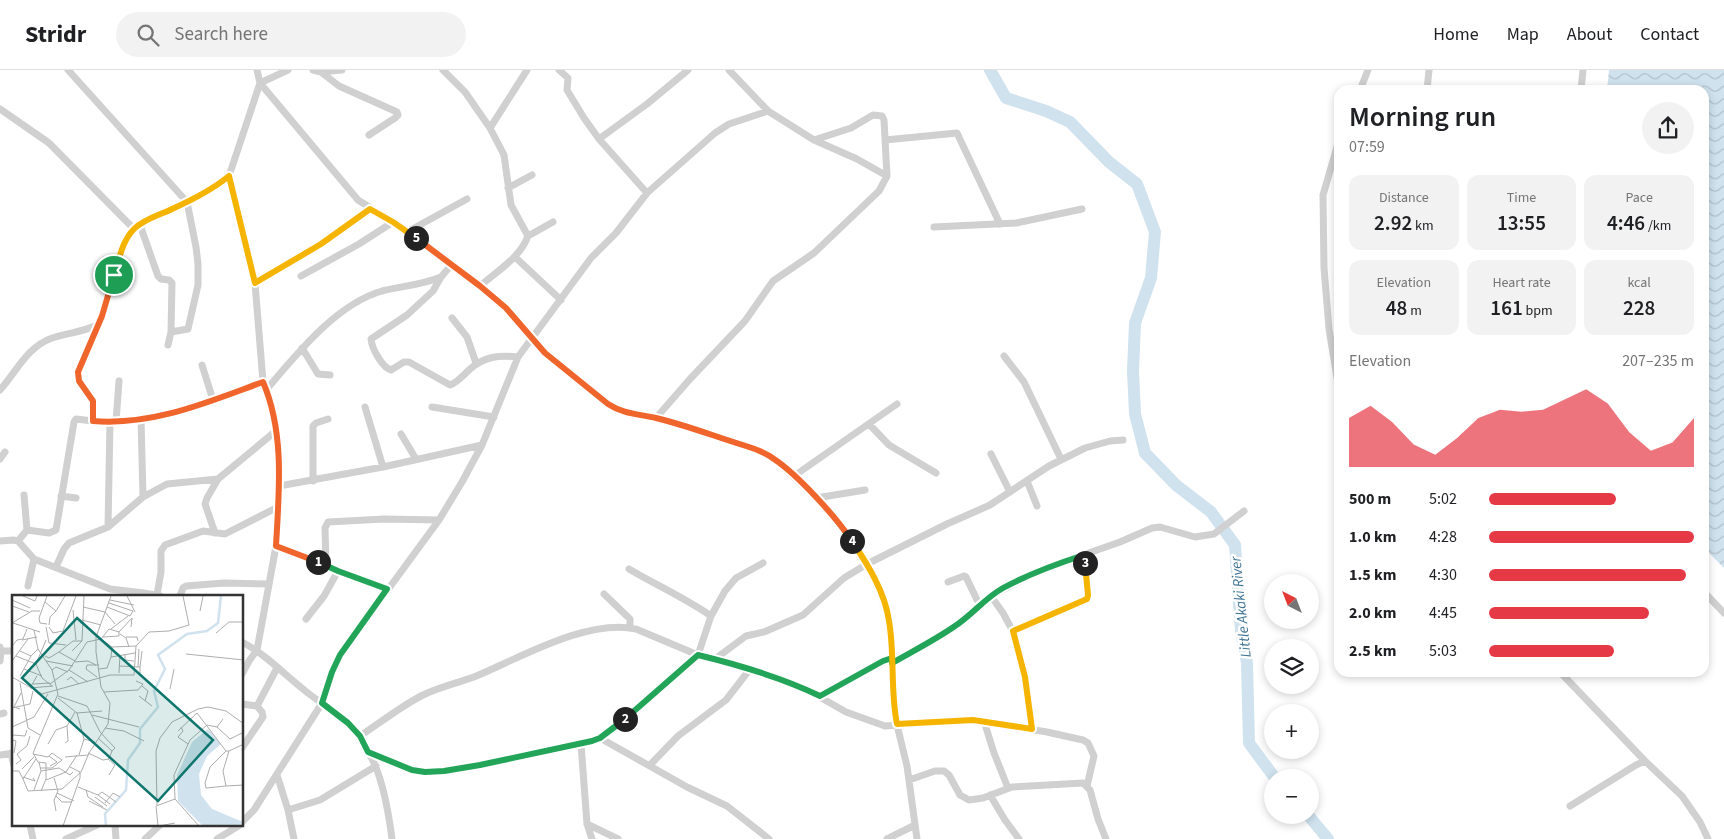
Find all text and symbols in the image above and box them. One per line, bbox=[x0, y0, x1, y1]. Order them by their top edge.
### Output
search box bbox=[116, 12, 466, 57]
text: Stridr bbox=[25, 17, 86, 52]
icon: search bbox=[134, 21, 162, 49]
text: Search here bbox=[174, 21, 268, 48]
text: Home bbox=[1433, 22, 1479, 47]
text: Map bbox=[1507, 22, 1539, 47]
text: About bbox=[1567, 22, 1612, 47]
text: Contact bbox=[1640, 22, 1699, 47]
text: Morning run bbox=[1349, 97, 1496, 137]
button: share bbox=[1642, 102, 1694, 154]
text: 07:59 bbox=[1349, 136, 1385, 158]
text: Distance bbox=[1379, 188, 1429, 208]
text: Time bbox=[1507, 188, 1536, 208]
text: Pace bbox=[1625, 188, 1653, 208]
text: 2.92 bbox=[1374, 208, 1412, 238]
text: 13:55 bbox=[1497, 208, 1546, 238]
text: 4:46 bbox=[1607, 208, 1645, 238]
text: km bbox=[1412, 216, 1434, 236]
text: /km bbox=[1645, 216, 1671, 236]
pin: 5 bbox=[404, 226, 428, 250]
text: 5 bbox=[413, 228, 420, 248]
pin bbox=[93, 254, 135, 296]
icon: arrive bbox=[100, 261, 128, 289]
text: Elevation bbox=[1377, 273, 1431, 293]
text: Heart rate bbox=[1492, 273, 1551, 293]
text: kcal bbox=[1627, 273, 1651, 293]
text: 48 bbox=[1386, 293, 1407, 323]
text: 161 bbox=[1490, 293, 1523, 323]
text: 228 bbox=[1623, 293, 1655, 323]
text: m bbox=[1407, 301, 1422, 321]
text: bpm bbox=[1523, 301, 1553, 321]
text: Elevation bbox=[1349, 350, 1411, 372]
text: 207–235 m bbox=[1622, 350, 1694, 372]
text: 500 m bbox=[1349, 488, 1391, 510]
text: 5:02 bbox=[1429, 488, 1457, 510]
text: 1.0 km bbox=[1349, 526, 1396, 548]
text: 4:28 bbox=[1429, 526, 1457, 548]
pin: 4 bbox=[840, 528, 864, 554]
text: 4 bbox=[849, 531, 856, 551]
pin: 1 bbox=[306, 550, 330, 574]
pin: 3 bbox=[1072, 550, 1098, 576]
text: 1 bbox=[315, 552, 322, 572]
text: 3 bbox=[1082, 553, 1089, 573]
water label: Little Akaki River bbox=[1225, 555, 1257, 658]
text: 1.5 km bbox=[1349, 564, 1396, 586]
text: 4:30 bbox=[1429, 564, 1457, 586]
north arrow bbox=[1264, 574, 1319, 629]
map controls bbox=[1264, 574, 1319, 824]
inset map bbox=[12, 595, 244, 826]
text: 2.0 km bbox=[1349, 602, 1396, 624]
text: 4:45 bbox=[1429, 602, 1457, 624]
button: layers bbox=[1264, 639, 1319, 694]
text: 2.5 km bbox=[1349, 640, 1396, 662]
text: 5:03 bbox=[1429, 640, 1457, 662]
button: + bbox=[1264, 704, 1319, 759]
pin: 2 bbox=[612, 706, 638, 732]
text: 2 bbox=[622, 709, 629, 729]
button: − bbox=[1264, 769, 1319, 824]

